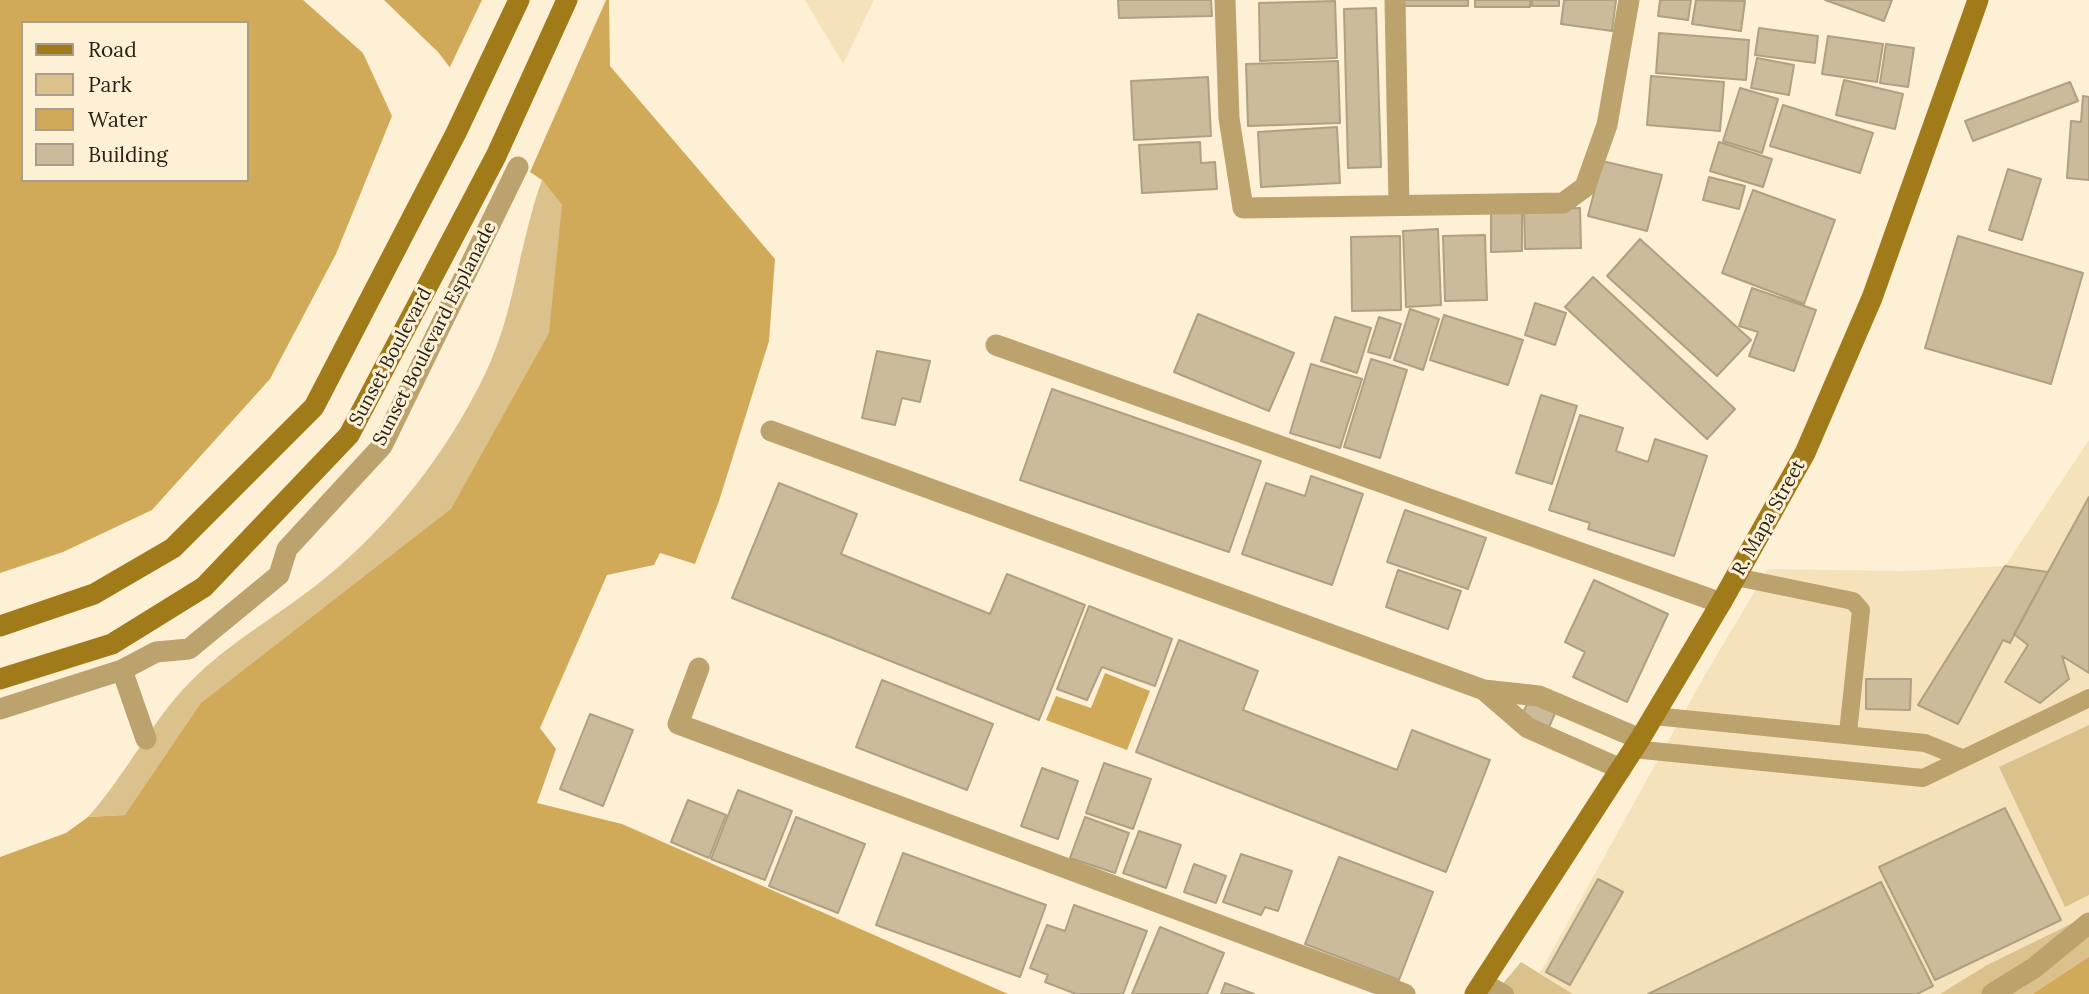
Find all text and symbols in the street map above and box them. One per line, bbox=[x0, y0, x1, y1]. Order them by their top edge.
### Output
legend bbox=[21, 21, 248, 182]
text: Road bbox=[88, 36, 137, 63]
text: Park bbox=[88, 71, 132, 98]
text: Water bbox=[88, 106, 147, 133]
text: Building bbox=[88, 141, 168, 168]
street label: Sunset Boulevard Esplanade bbox=[369, 218, 501, 450]
street label: Sunset Boulevard bbox=[345, 284, 437, 430]
street label: R. Mapa Street bbox=[1728, 456, 1810, 580]

